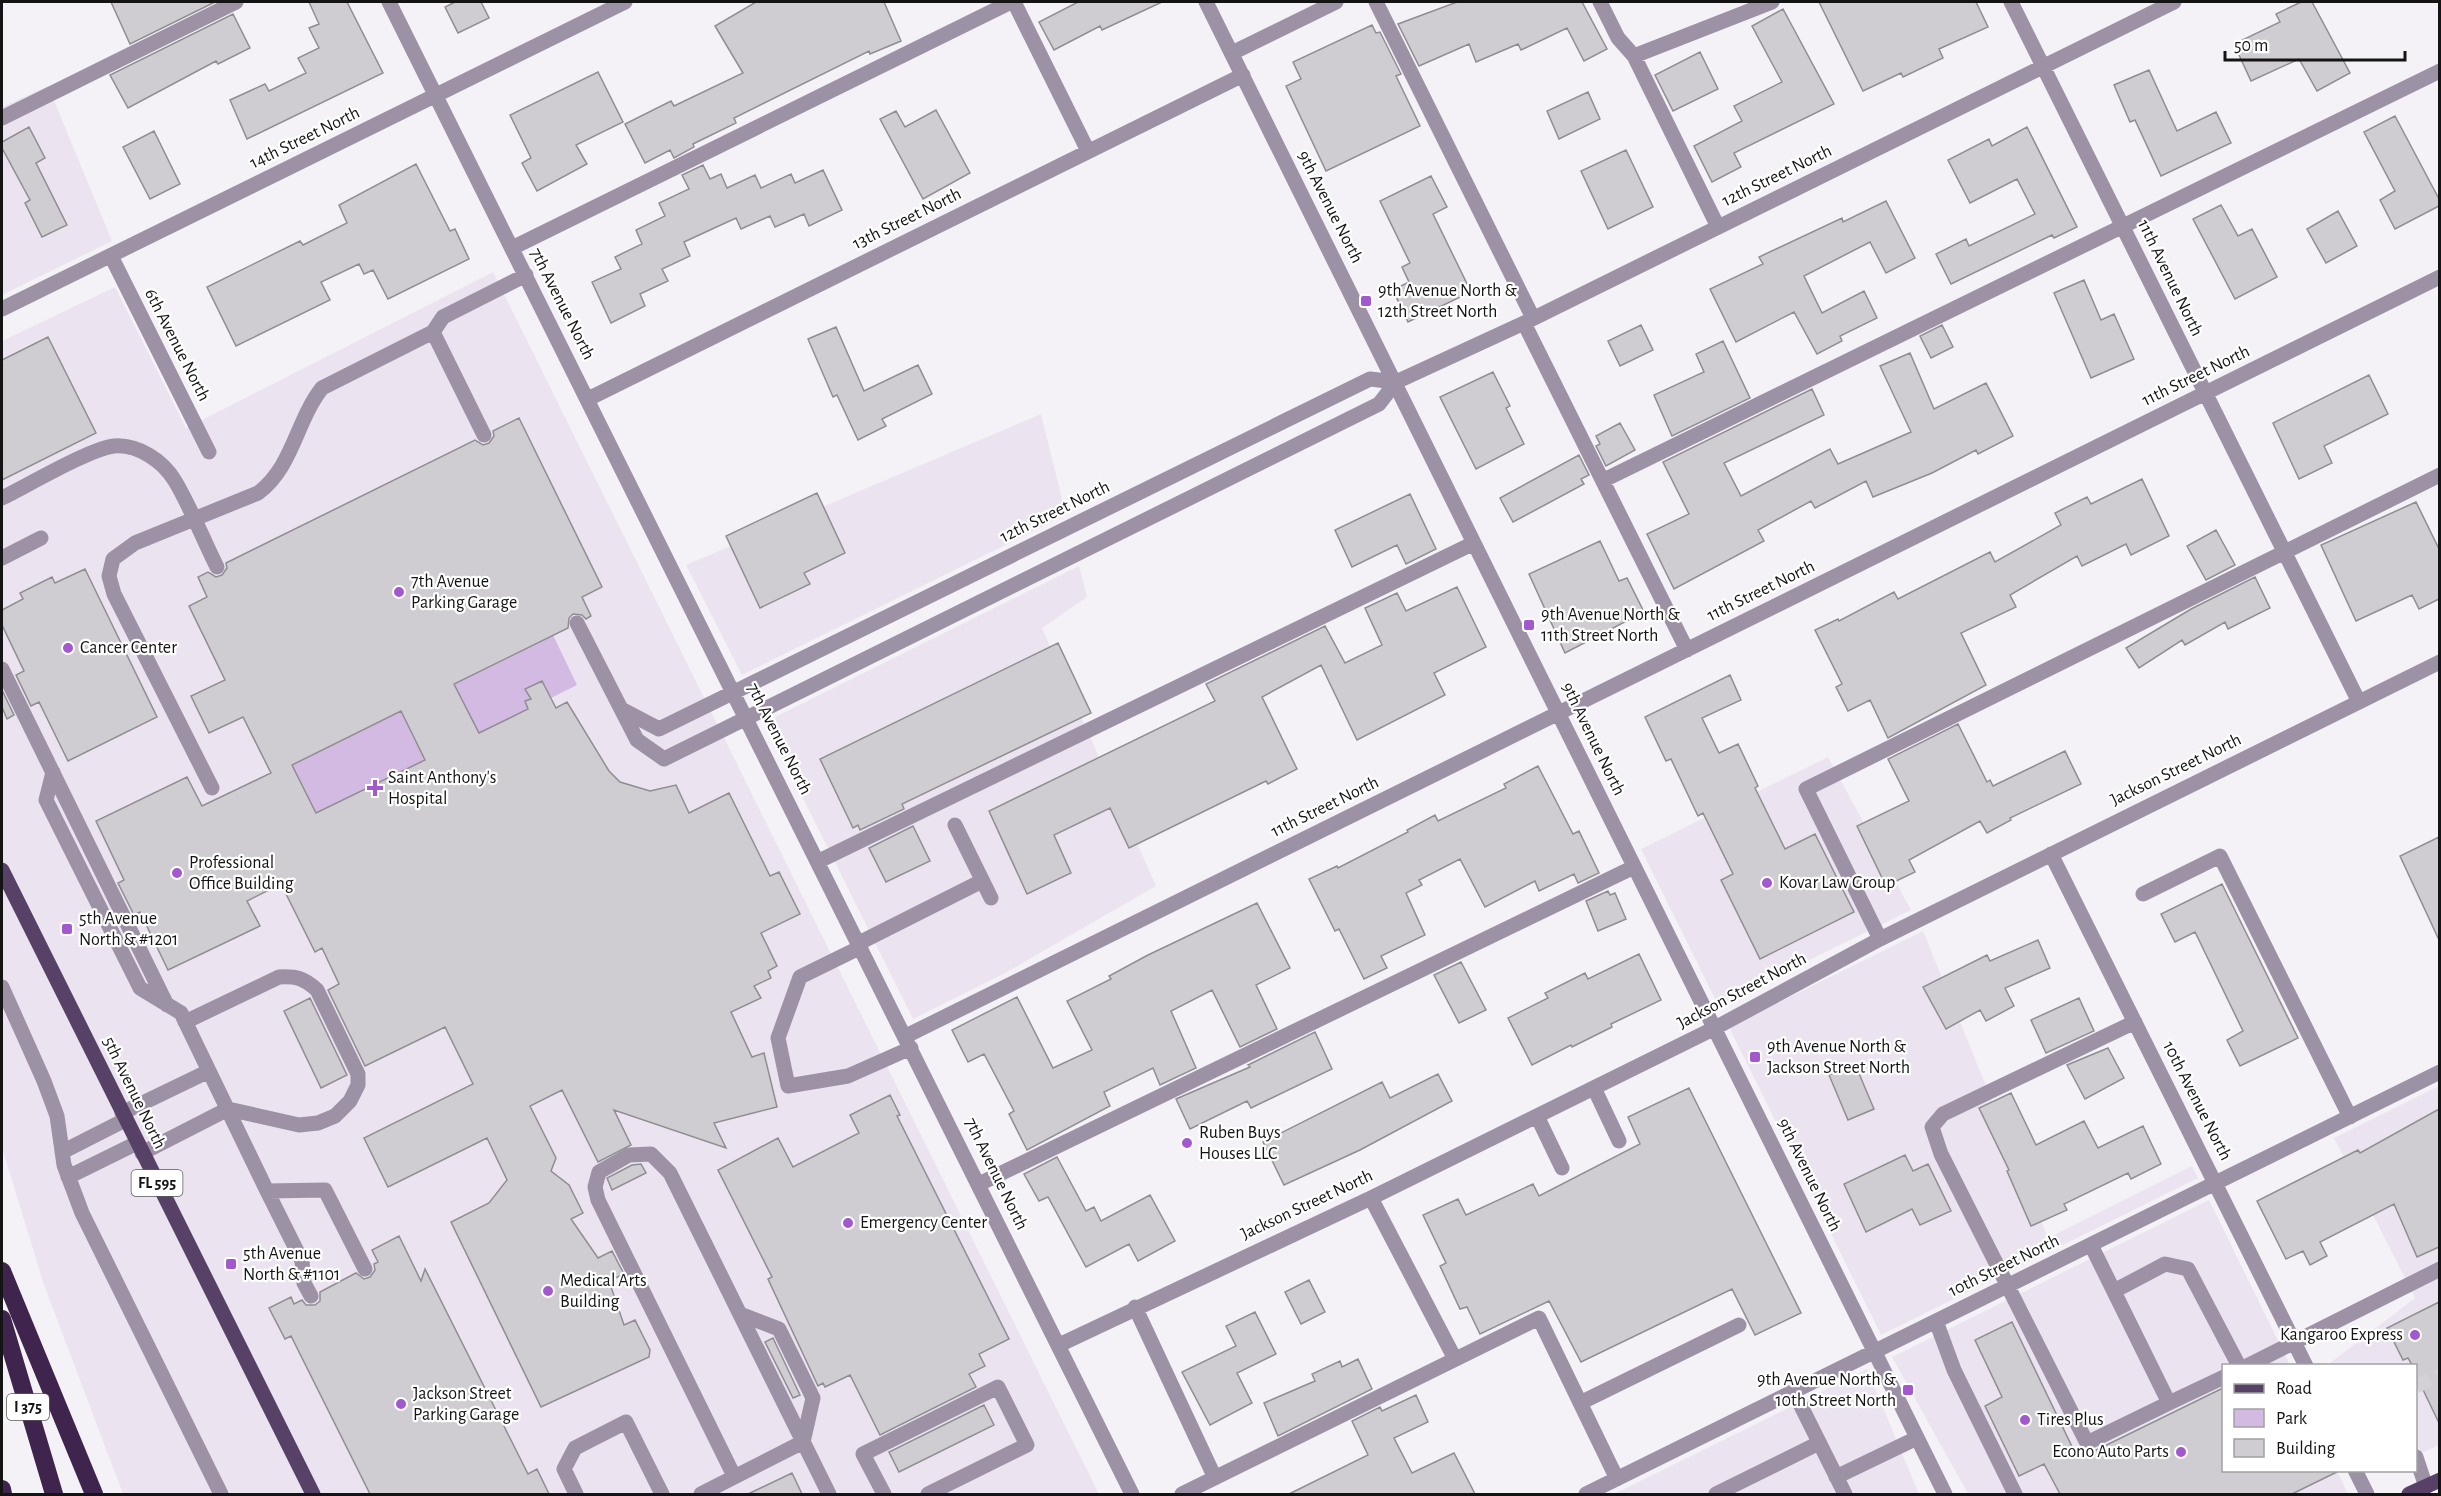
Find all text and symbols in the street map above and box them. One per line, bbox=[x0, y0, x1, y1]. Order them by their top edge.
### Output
scale bar bbox=[2225, 24, 2405, 62]
text: 50 m bbox=[2234, 37, 2268, 55]
street label: 14th Street North bbox=[247, 104, 363, 172]
street label: 12th Street North bbox=[1719, 142, 1835, 210]
street label: 9th Avenue North bbox=[1294, 148, 1366, 266]
street label: 13th Street North bbox=[850, 185, 964, 253]
street label: 11th Avenue North bbox=[2134, 217, 2206, 339]
street label: 7th Avenue North bbox=[526, 245, 598, 363]
place label: 9th Avenue North & 12th Street North bbox=[1378, 282, 1517, 321]
street label: 6th Avenue North bbox=[141, 286, 213, 404]
marker: 9th Avenue North & 12th Street North bbox=[1359, 294, 1373, 308]
street label: 11th Street North bbox=[2139, 342, 2253, 410]
street label: 12th Street North bbox=[997, 478, 1113, 546]
street label: 11th Street North bbox=[1704, 557, 1818, 625]
place label: 7th Avenue Parking Garage bbox=[411, 573, 517, 612]
marker: 7th Avenue Parking Garage bbox=[392, 585, 406, 599]
place label: 9th Avenue North & 11th Street North bbox=[1541, 606, 1680, 645]
marker: 9th Avenue North & 11th Street North bbox=[1522, 618, 1536, 632]
place label: Cancer Center bbox=[80, 639, 177, 657]
marker: Cancer Center bbox=[61, 641, 75, 655]
street label: 7th Avenue North bbox=[743, 680, 815, 798]
street label: 9th Avenue North bbox=[1558, 680, 1628, 798]
street label: Jackson Street North bbox=[2108, 731, 2244, 809]
place label: Saint Anthony's Hospital bbox=[388, 769, 496, 808]
street label: 11th Street North bbox=[1268, 773, 1382, 841]
marker: Saint Anthony's Hospital bbox=[366, 779, 384, 797]
place label: Professional Office Building bbox=[189, 854, 294, 893]
marker: Professional Office Building bbox=[170, 866, 184, 880]
place label: Kovar Law Group bbox=[1779, 874, 1895, 892]
marker: Kovar Law Group bbox=[1760, 876, 1774, 890]
place label: 5th Avenue North & #1201 bbox=[79, 910, 178, 949]
marker: 5th Avenue North & #1201 bbox=[60, 922, 74, 936]
street label: Jackson Street North bbox=[1675, 949, 1809, 1033]
street label: 5th Avenue North bbox=[99, 1034, 169, 1152]
place label: 9th Avenue North & Jackson Street North bbox=[1767, 1038, 1910, 1077]
street label: 10th Avenue North bbox=[2159, 1039, 2235, 1163]
marker: 9th Avenue North & Jackson Street North bbox=[1748, 1050, 1762, 1064]
street label: 7th Avenue North bbox=[961, 1115, 1031, 1233]
street label: 9th Avenue North bbox=[1774, 1116, 1844, 1234]
place label: Ruben Buys Houses LLC bbox=[1199, 1124, 1281, 1163]
marker: Ruben Buys Houses LLC bbox=[1180, 1136, 1194, 1150]
street label: Jackson Street North bbox=[1238, 1167, 1376, 1243]
road number: FL 595 bbox=[132, 1170, 182, 1196]
place label: Emergency Center bbox=[860, 1214, 987, 1232]
marker: Emergency Center bbox=[841, 1216, 855, 1230]
street label: 10th Street North bbox=[1946, 1231, 2062, 1301]
place label: 5th Avenue North & #1101 bbox=[243, 1245, 340, 1284]
marker: 5th Avenue North & #1101 bbox=[224, 1257, 238, 1271]
place label: Medical Arts Building bbox=[560, 1272, 647, 1311]
marker: Medical Arts Building bbox=[541, 1284, 555, 1298]
place label: Kangaroo Express bbox=[2280, 1326, 2403, 1344]
marker: Kangaroo Express bbox=[2408, 1328, 2422, 1342]
legend bbox=[2222, 1364, 2417, 1472]
place label: 9th Avenue North & 10th Street North bbox=[1757, 1371, 1896, 1410]
text: Road bbox=[2276, 1380, 2312, 1398]
marker: 9th Avenue North & 10th Street North bbox=[1901, 1383, 1915, 1397]
place label: Jackson Street Parking Garage bbox=[413, 1385, 519, 1424]
road number: I 375 bbox=[7, 1394, 49, 1420]
marker: Jackson Street Parking Garage bbox=[394, 1397, 408, 1411]
text: Park bbox=[2276, 1410, 2308, 1428]
place label: Tires Plus bbox=[2037, 1411, 2104, 1429]
marker: Tires Plus bbox=[2018, 1413, 2032, 1427]
text: Building bbox=[2276, 1440, 2336, 1458]
place label: Econo Auto Parts bbox=[2052, 1443, 2169, 1461]
marker: Econo Auto Parts bbox=[2174, 1445, 2188, 1459]

